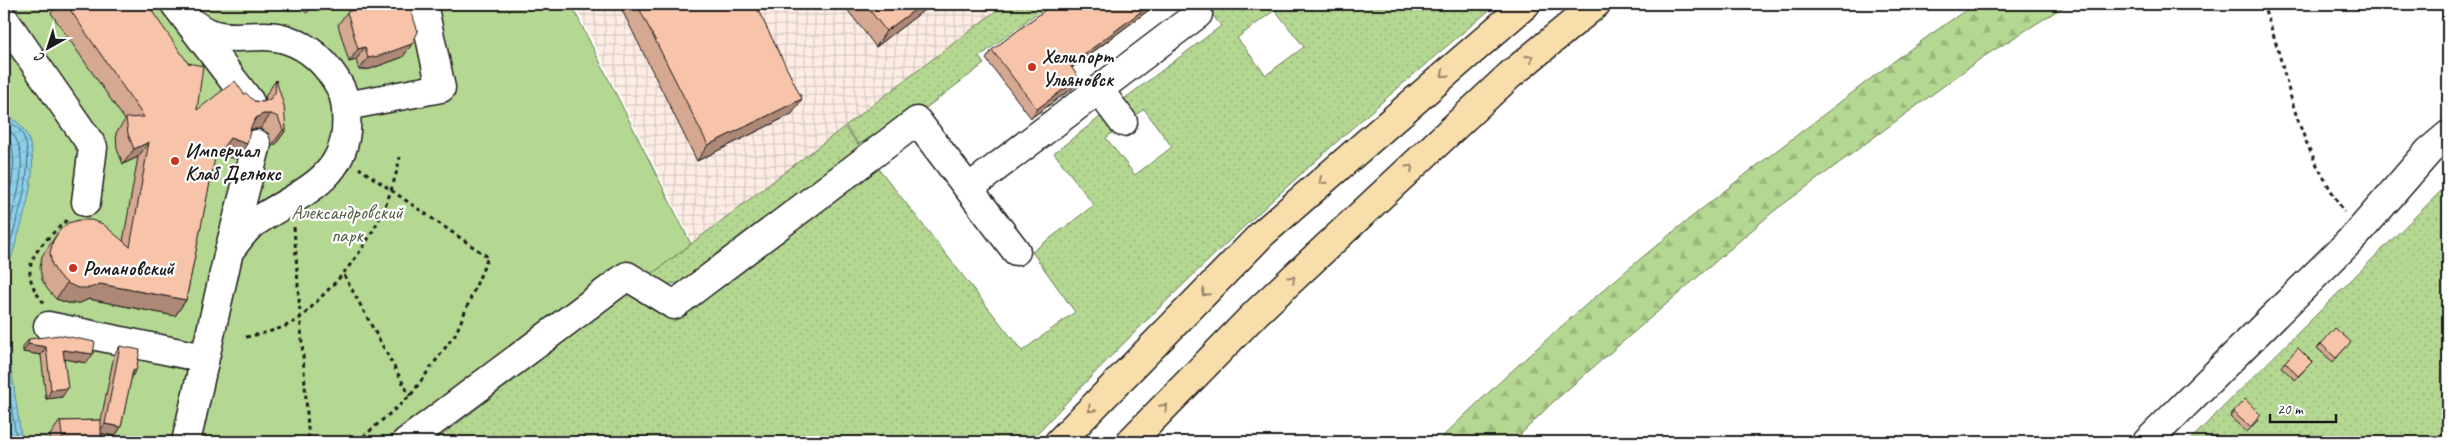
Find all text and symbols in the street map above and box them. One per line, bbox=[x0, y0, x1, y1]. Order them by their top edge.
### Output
north arrow bbox=[22, 22, 72, 72]
place label: Хелипорт Ульяновск bbox=[1042, 44, 1115, 92]
text: С bbox=[30, 48, 48, 66]
one-way arrow bbox=[1524, 55, 1533, 64]
marker: Хелипорт Ульяновск bbox=[1026, 61, 1038, 73]
one-way arrow bbox=[1441, 68, 1450, 77]
place label: Империал Клаб Делюкс bbox=[185, 138, 282, 186]
marker: Империал Клаб Делюкс bbox=[169, 155, 181, 167]
one-way arrow bbox=[1405, 165, 1414, 174]
one-way arrow bbox=[1319, 175, 1328, 184]
park label: Александровский парк bbox=[291, 200, 405, 248]
place label: Романовский bbox=[83, 256, 175, 281]
marker: Романовский bbox=[67, 262, 79, 274]
one-way arrow bbox=[1286, 276, 1295, 285]
one-way arrow bbox=[1202, 287, 1211, 296]
scale bar bbox=[2270, 391, 2336, 423]
text: 20 m bbox=[2277, 400, 2304, 419]
one-way arrow bbox=[1088, 404, 1097, 413]
one-way arrow bbox=[1158, 404, 1167, 413]

